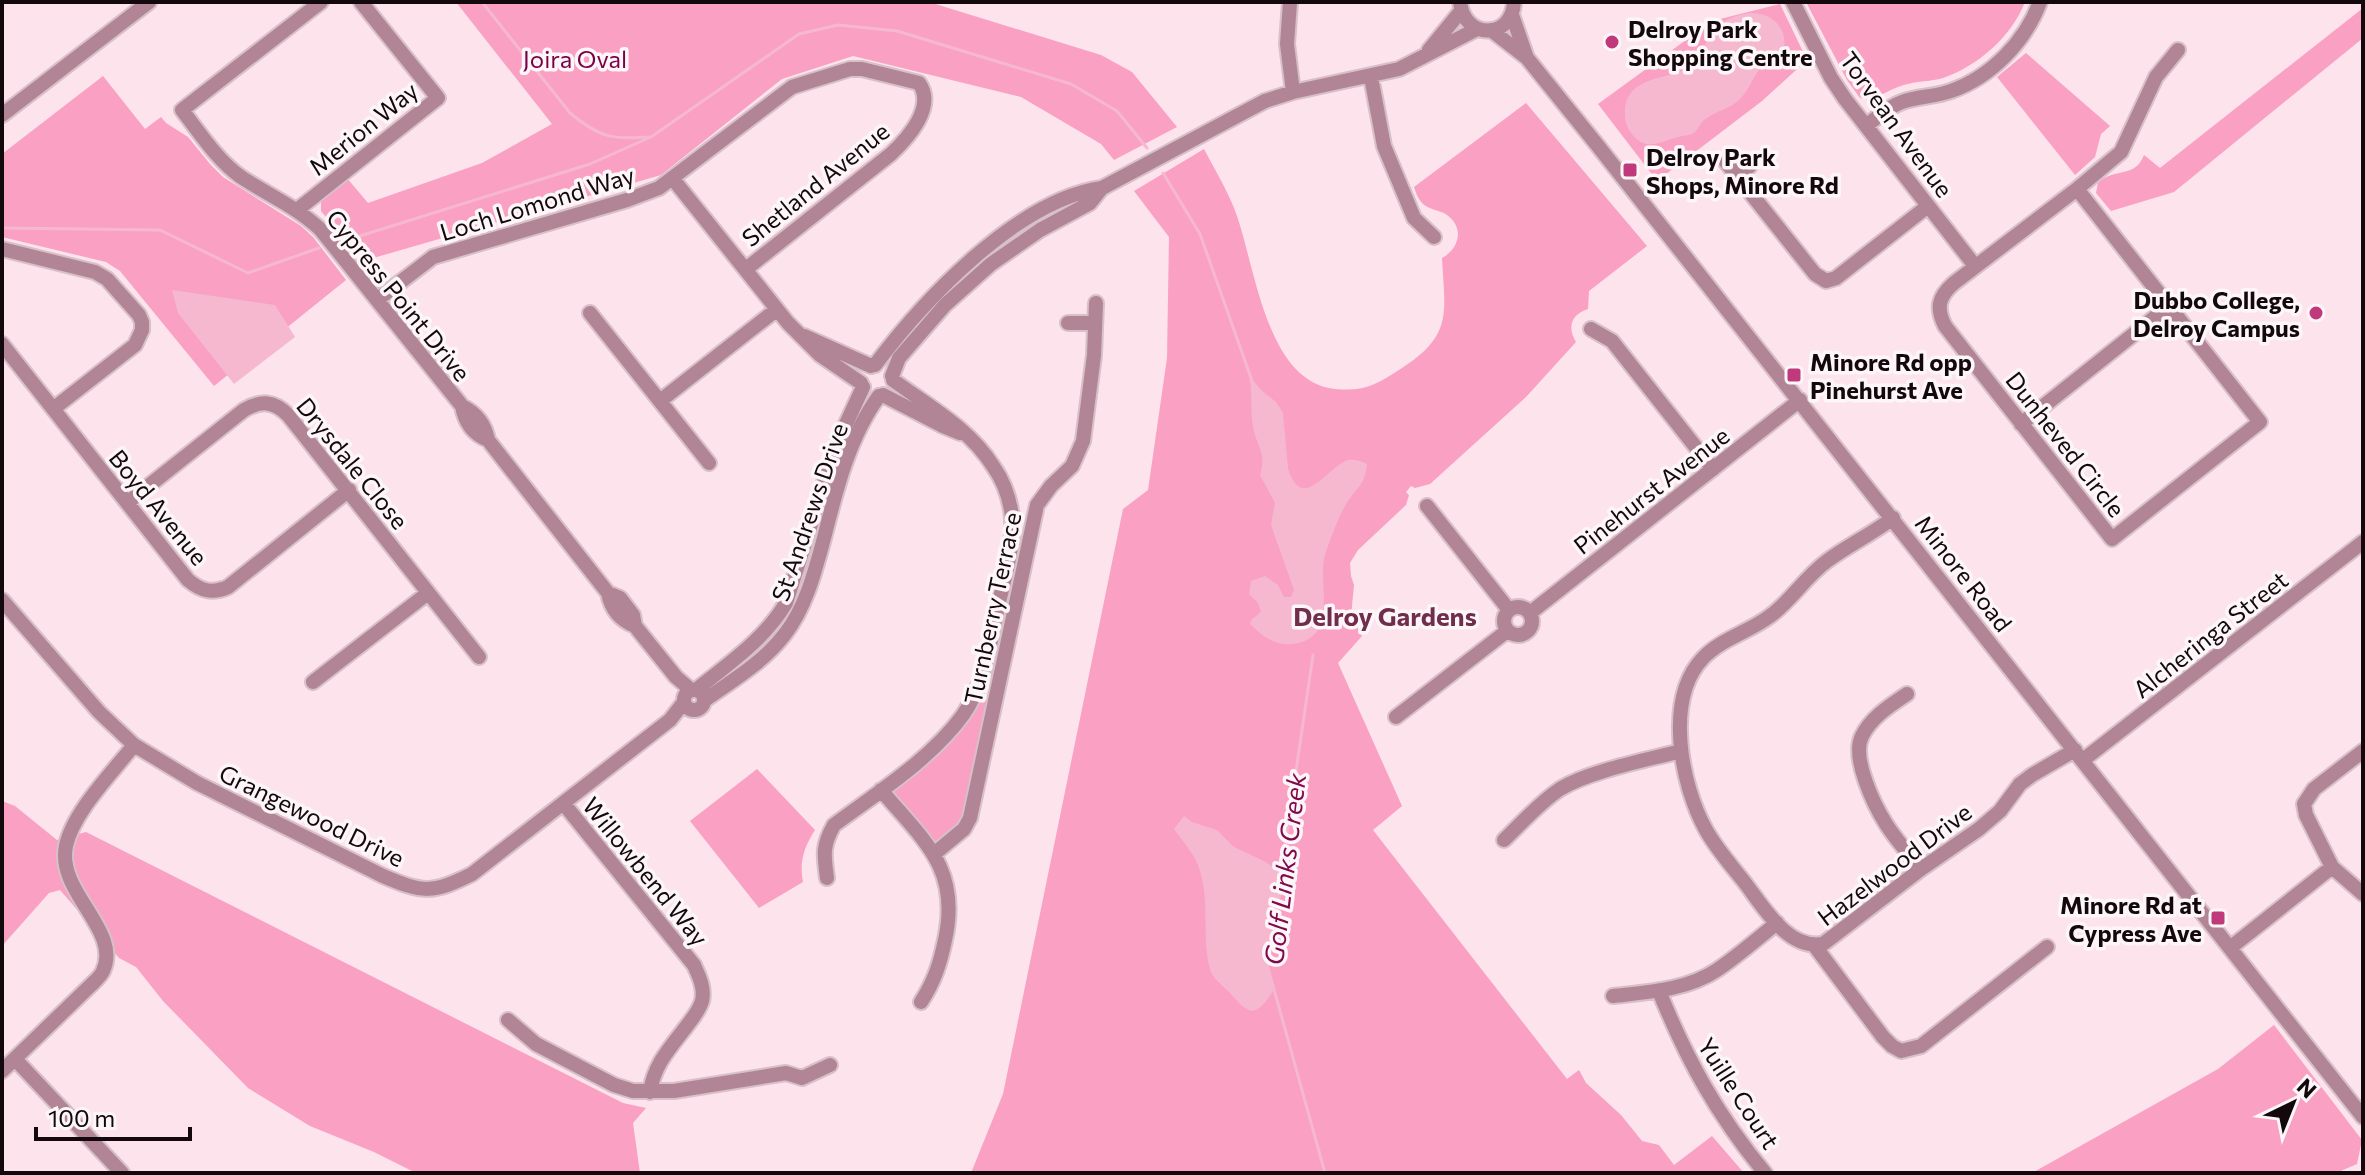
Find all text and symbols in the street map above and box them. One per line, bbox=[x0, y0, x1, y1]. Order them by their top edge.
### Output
place label: Delroy Park Shopping Centre bbox=[1628, 14, 1813, 71]
marker: Delroy Park Shopping Centre bbox=[1603, 33, 1621, 51]
park label: Joira Oval bbox=[523, 44, 627, 73]
street label: Torvean Avenue bbox=[1834, 46, 1960, 202]
street label: Merion Way bbox=[303, 75, 423, 181]
street label: Shetland Avenue bbox=[736, 116, 894, 252]
place label: Delroy Park Shops, Minore Rd bbox=[1646, 142, 1839, 199]
street label: Loch Lomond Way bbox=[436, 160, 638, 246]
marker: Delroy Park Shops, Minore Rd bbox=[1621, 161, 1639, 179]
street label: Cypress Point Drive bbox=[321, 203, 477, 387]
place label: Dubbo College, Delroy Campus bbox=[2133, 285, 2300, 342]
marker: Dubbo College, Delroy Campus bbox=[2307, 304, 2325, 322]
place label: Minore Rd opp Pinehurst Ave bbox=[1810, 347, 1972, 404]
marker: Minore Rd opp Pinehurst Ave bbox=[1785, 366, 1803, 384]
street label: Dunheved Circle bbox=[2000, 366, 2132, 522]
street label: Drysdale Close bbox=[291, 392, 415, 534]
street label: St Andrews Drive bbox=[765, 419, 853, 605]
street label: Pinehurst Avenue bbox=[1567, 420, 1735, 560]
street label: Boyd Avenue bbox=[104, 443, 214, 571]
street label: Turnberry Terrace bbox=[958, 509, 1026, 707]
street label: Minore Road bbox=[1910, 509, 2018, 637]
street label: Alcheringa Street bbox=[2127, 565, 2293, 703]
district label: Delroy Gardens bbox=[1293, 600, 1477, 631]
street label: Grangewood Drive bbox=[215, 758, 409, 872]
water label: Golf Links Creek bbox=[1257, 770, 1311, 967]
street label: Willowbend Way bbox=[577, 791, 715, 951]
street label: Hazelwood Drive bbox=[1811, 797, 1977, 931]
place label: Minore Rd at Cypress Ave bbox=[2060, 890, 2202, 947]
marker: Minore Rd at Cypress Ave bbox=[2209, 909, 2227, 927]
street label: Yuille Court bbox=[1692, 1032, 1786, 1154]
north arrow bbox=[2253, 1063, 2333, 1143]
text: N bbox=[2292, 1073, 2322, 1104]
scale bar bbox=[36, 1091, 190, 1141]
text: 100 m bbox=[48, 1103, 115, 1132]

